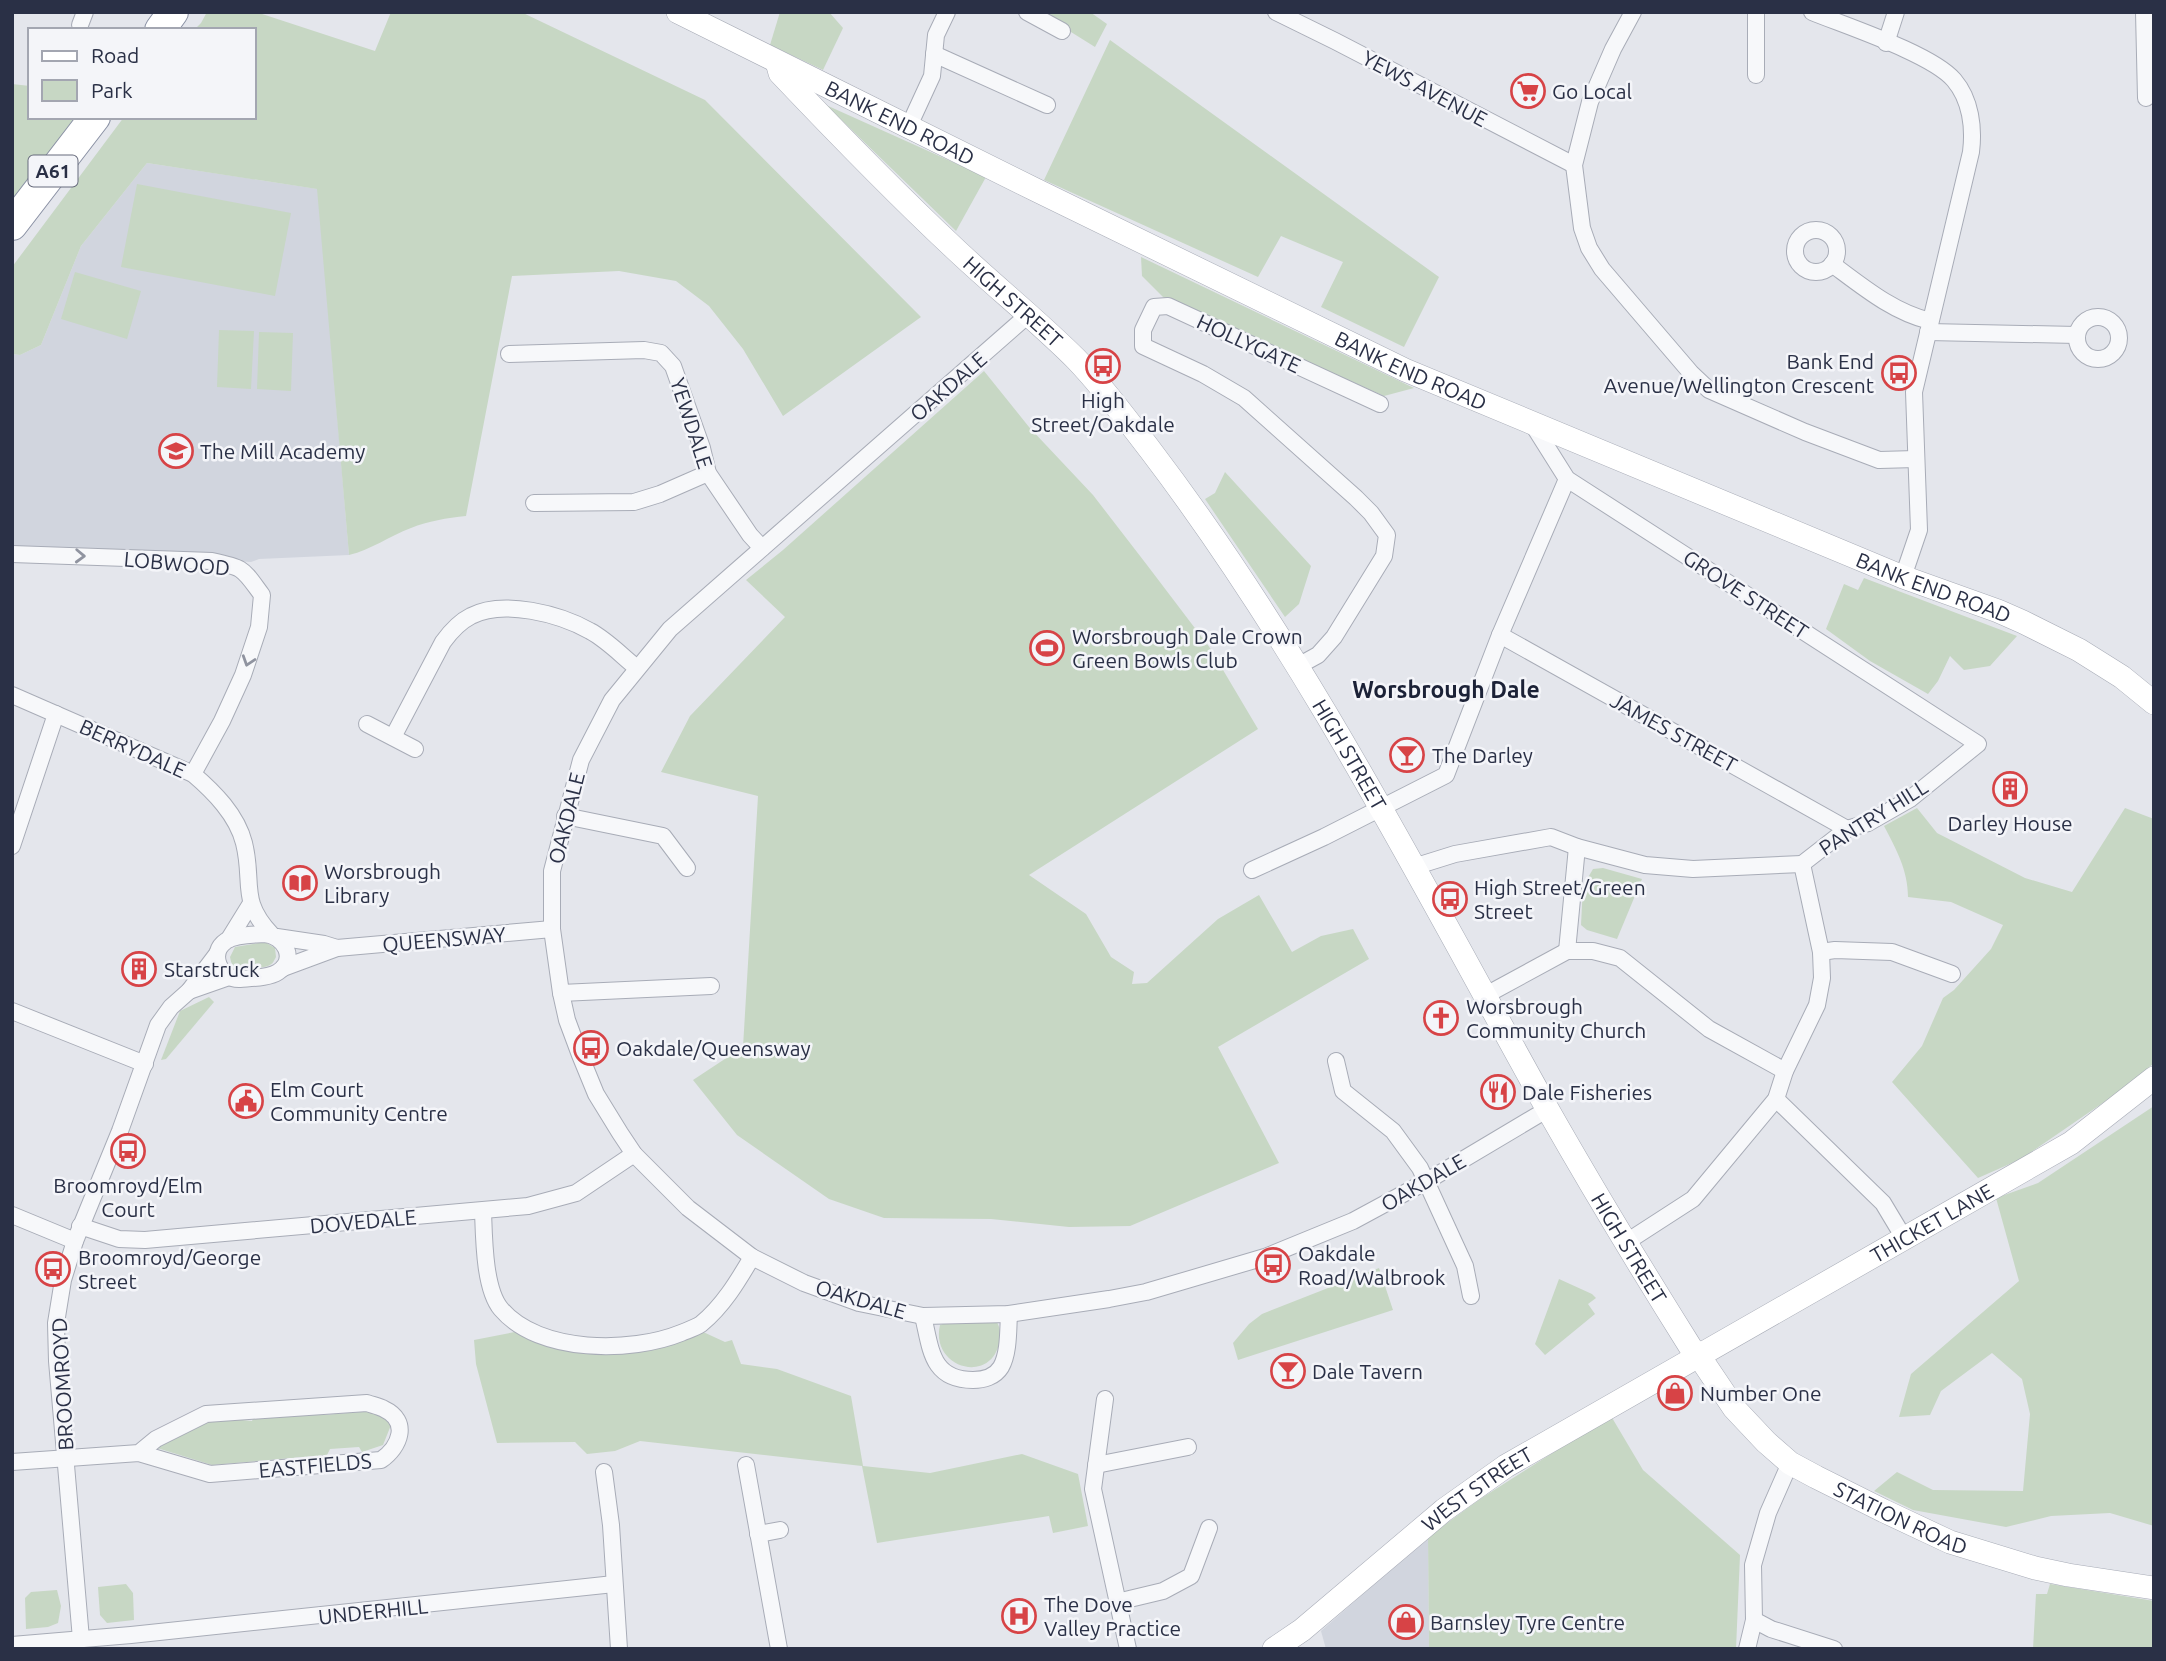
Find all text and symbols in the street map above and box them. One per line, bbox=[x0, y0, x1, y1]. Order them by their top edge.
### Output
legend bbox=[28, 28, 256, 119]
text: Road bbox=[91, 43, 139, 67]
street label: YEWS AVENUE bbox=[1358, 45, 1492, 131]
supermarket icon: Go Local bbox=[1509, 72, 1547, 110]
street label: BANK END ROAD bbox=[821, 75, 979, 170]
text: Park bbox=[91, 78, 133, 102]
place label: Go Local bbox=[1552, 79, 1632, 103]
road number: A61 bbox=[28, 155, 78, 186]
street label: HIGH STREET bbox=[959, 251, 1068, 352]
street label: HOLLYGATE bbox=[1193, 309, 1305, 377]
street label: BANK END ROAD bbox=[1331, 326, 1490, 415]
street label: OAKDALE bbox=[905, 346, 991, 426]
bus stop icon: High Street/Oakdale bbox=[1084, 347, 1122, 385]
place label: Bank End Avenue/Wellington Crescent bbox=[1604, 349, 1874, 397]
bus stop icon: Bank End Avenue/Wellington Crescent bbox=[1880, 354, 1918, 392]
street label: YEWDALE bbox=[666, 375, 718, 471]
place label: High Street/Oakdale bbox=[1031, 388, 1175, 436]
school or university icon: The Mill Academy bbox=[157, 432, 195, 470]
place label: The Mill Academy bbox=[200, 439, 365, 463]
street label: GROVE STREET bbox=[1679, 545, 1813, 643]
street label: LOBWOOD bbox=[123, 546, 231, 580]
street label: BANK END ROAD bbox=[1853, 547, 2015, 627]
one-way arrow bbox=[75, 548, 86, 563]
place label: Worsbrough Dale Crown Green Bowls Club bbox=[1072, 624, 1303, 672]
sports icon: Worsbrough Dale Crown Green Bowls Club bbox=[1028, 629, 1066, 667]
one-way arrow bbox=[241, 655, 256, 667]
district label: Worsbrough Dale bbox=[1352, 677, 1540, 702]
street label: JAMES STREET bbox=[1607, 687, 1742, 777]
street label: HIGH STREET bbox=[1308, 695, 1392, 814]
street label: BERRYDALE bbox=[76, 714, 190, 782]
bar icon: The Darley bbox=[1388, 736, 1426, 774]
place label: The Darley bbox=[1432, 743, 1533, 767]
street label: OAKDALE bbox=[543, 770, 589, 866]
building icon: Darley House bbox=[1991, 770, 2029, 808]
street label: PANTRY HILL bbox=[1814, 774, 1932, 860]
place label: Darley House bbox=[1947, 811, 2073, 835]
place label: Worsbrough Library bbox=[324, 859, 441, 907]
library icon: Worsbrough Library bbox=[281, 864, 319, 902]
place label: High Street/Green Street bbox=[1474, 875, 1646, 923]
bus stop icon: High Street/Green Street bbox=[1431, 880, 1469, 918]
street label: QUEENSWAY bbox=[381, 922, 507, 956]
building icon: Starstruck bbox=[120, 950, 158, 988]
place label: Starstruck bbox=[164, 957, 260, 981]
place label: Worsbrough Community Church bbox=[1466, 994, 1646, 1042]
church icon: Worsbrough Community Church bbox=[1422, 999, 1460, 1037]
bus stop icon: Oakdale/Queensway bbox=[572, 1029, 610, 1067]
place label: Oakdale/Queensway bbox=[616, 1036, 811, 1060]
restaurant icon: Dale Fisheries bbox=[1479, 1073, 1517, 1111]
place label: Elm Court Community Centre bbox=[270, 1077, 448, 1125]
place label: Dale Fisheries bbox=[1522, 1080, 1652, 1104]
public building icon: Elm Court Community Centre bbox=[227, 1082, 265, 1120]
bus stop icon: Broomroyd/Elm Court bbox=[109, 1132, 147, 1170]
street label: OAKDALE bbox=[1377, 1148, 1469, 1216]
place label: Broomroyd/Elm Court bbox=[53, 1173, 203, 1221]
street label: THICKET LANE bbox=[1866, 1178, 1997, 1267]
street label: HIGH STREET bbox=[1587, 1188, 1672, 1308]
street label: DOVEDALE bbox=[309, 1204, 417, 1238]
place label: Oakdale Road/Walbrook bbox=[1298, 1241, 1446, 1289]
place label: Broomroyd/George Street bbox=[78, 1245, 261, 1293]
bus stop icon: Oakdale Road/Walbrook bbox=[1254, 1246, 1292, 1284]
bus stop icon: Broomroyd/George Street bbox=[34, 1250, 72, 1288]
street label: OAKDALE bbox=[813, 1275, 909, 1323]
street label: BROOMROYD bbox=[47, 1317, 77, 1451]
bar icon: Dale Tavern bbox=[1269, 1352, 1307, 1390]
place label: Dale Tavern bbox=[1312, 1359, 1423, 1383]
shop icon: Number One bbox=[1656, 1374, 1694, 1412]
place label: Number One bbox=[1700, 1381, 1822, 1405]
street label: WEST STREET bbox=[1417, 1442, 1537, 1536]
street label: EASTFIELDS bbox=[257, 1448, 373, 1482]
street label: STATION ROAD bbox=[1830, 1476, 1970, 1559]
place label: The Dove Valley Practice bbox=[1044, 1592, 1181, 1640]
street label: UNDERHILL bbox=[317, 1593, 429, 1629]
hospital icon: The Dove Valley Practice bbox=[1000, 1597, 1038, 1635]
shop icon: Barnsley Tyre Centre bbox=[1387, 1603, 1425, 1641]
place label: Barnsley Tyre Centre bbox=[1430, 1610, 1625, 1634]

